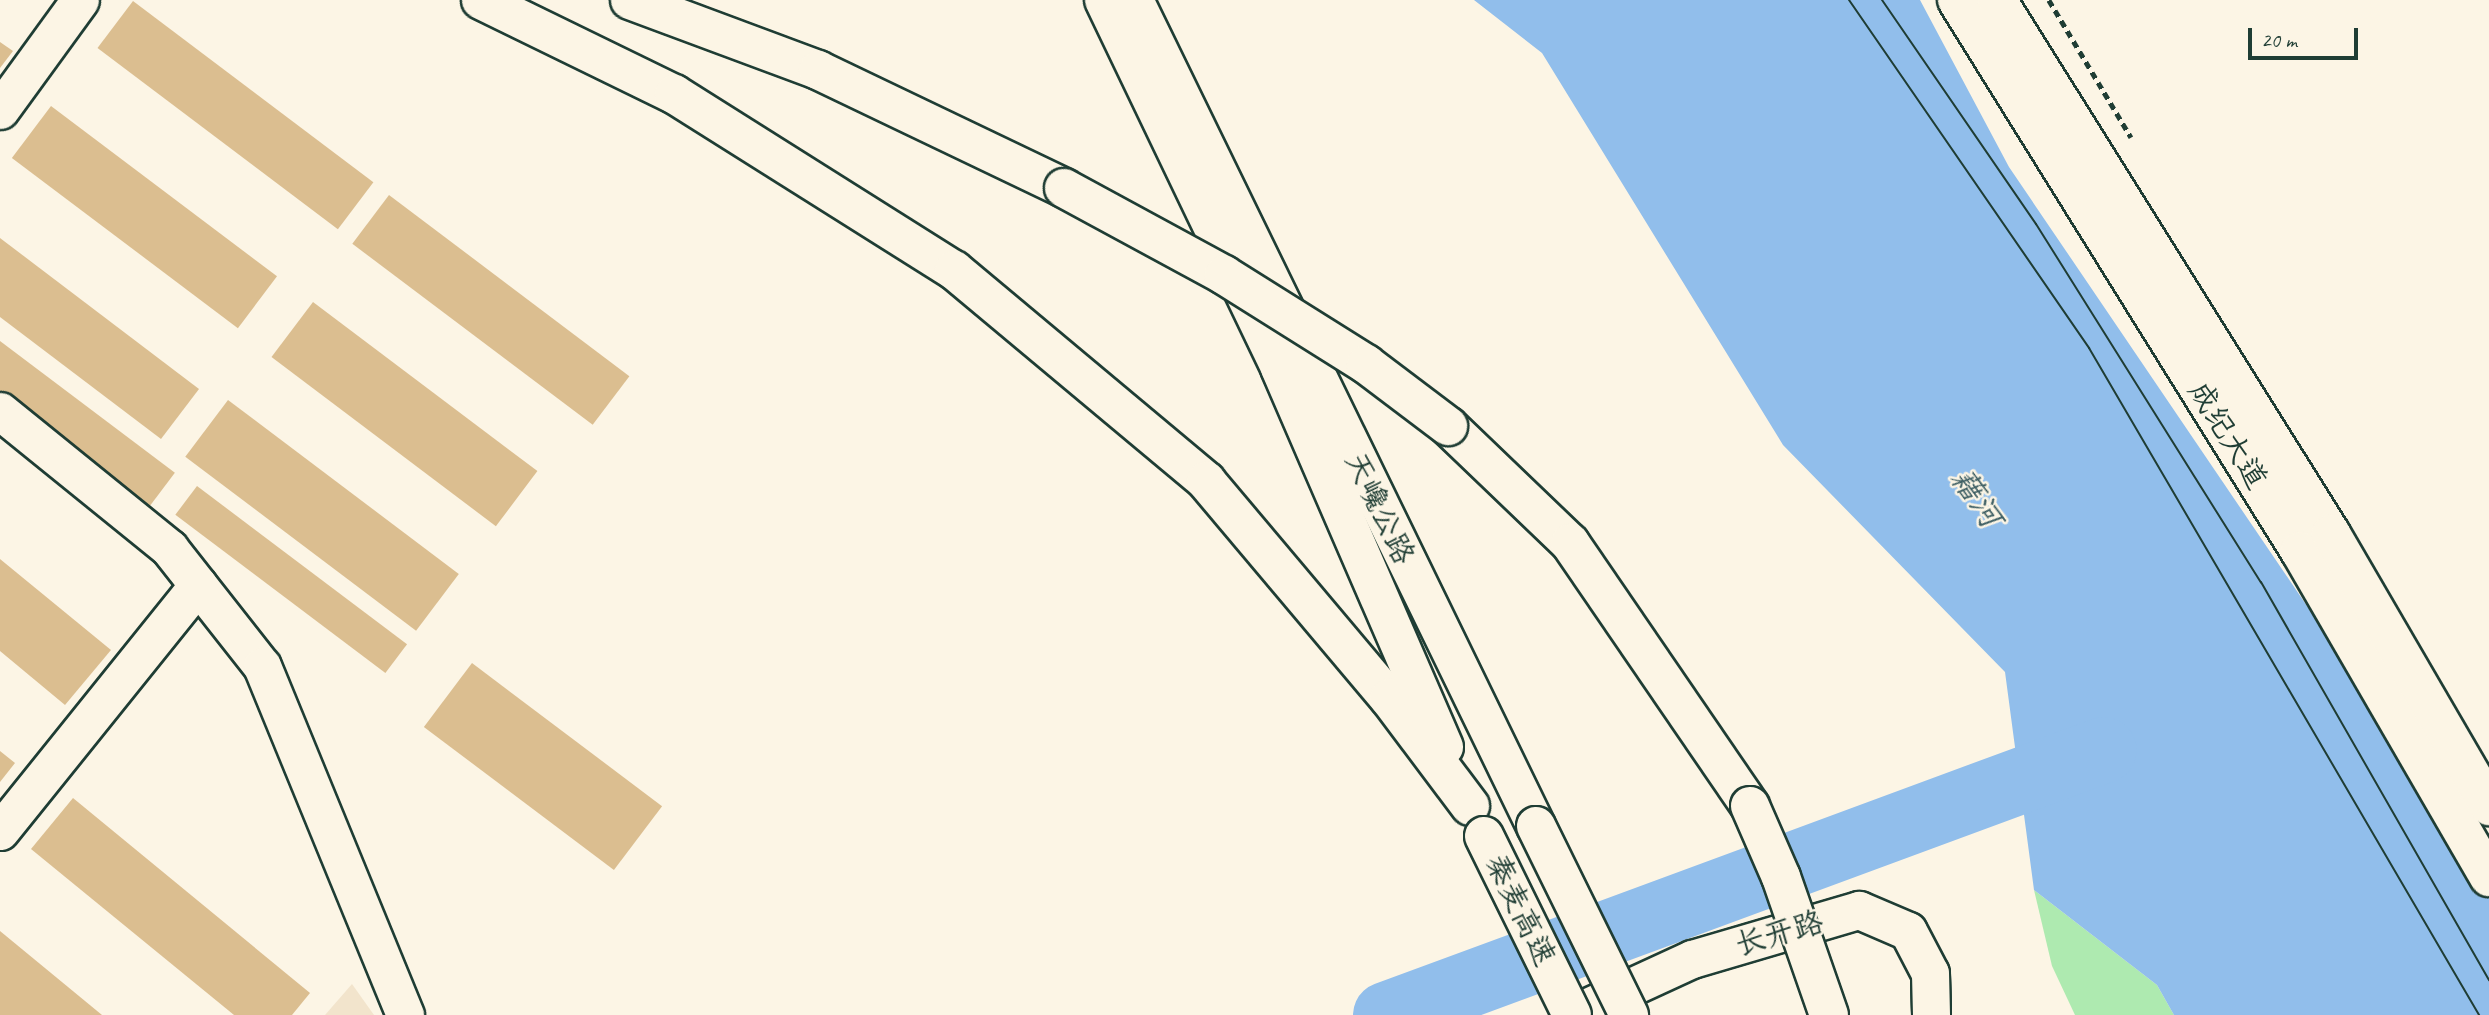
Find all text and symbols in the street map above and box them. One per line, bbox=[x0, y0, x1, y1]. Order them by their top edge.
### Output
scale bar bbox=[2251, 14, 2361, 58]
text: 20 m bbox=[2261, 27, 2297, 53]
street label: 成纪大道 bbox=[2181, 375, 2275, 495]
street label: 天巉公路 bbox=[1338, 446, 1422, 570]
water label: 藉河 bbox=[1942, 461, 2010, 535]
street label: 秦麦高速 bbox=[1479, 848, 1563, 972]
street label: 长开路 bbox=[1731, 903, 1827, 963]

